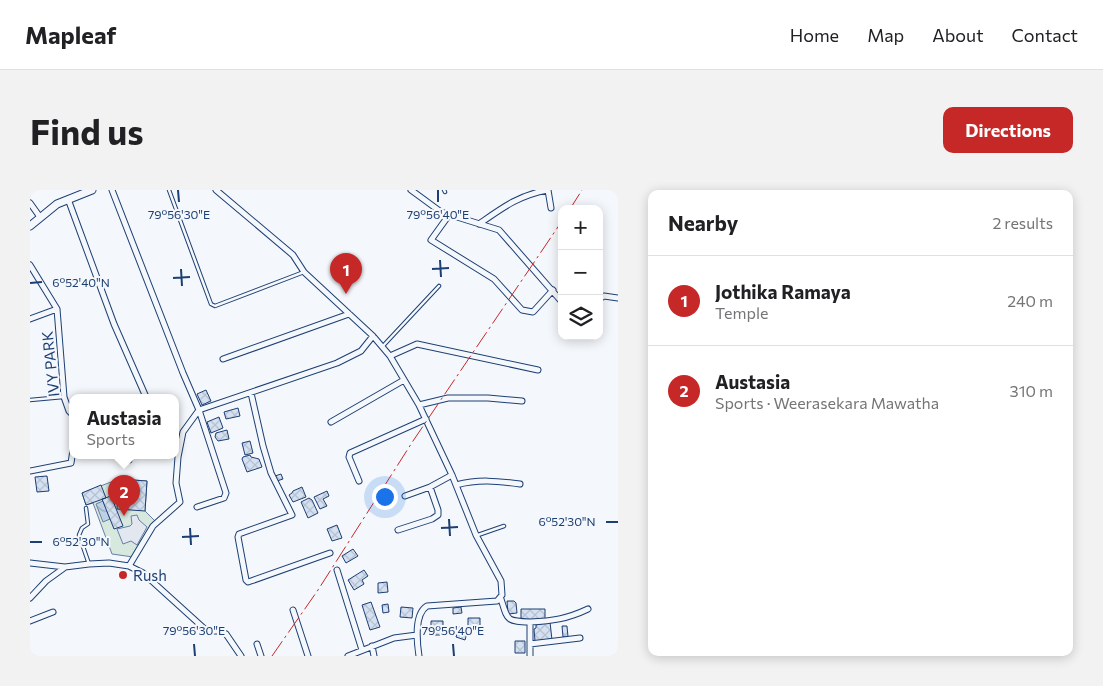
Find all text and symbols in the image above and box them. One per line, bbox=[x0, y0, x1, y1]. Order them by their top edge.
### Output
text: Mapleaf bbox=[25, 20, 116, 49]
text: Home bbox=[790, 24, 839, 46]
text: Map bbox=[867, 24, 904, 46]
text: About bbox=[932, 24, 984, 46]
text: Contact bbox=[1012, 24, 1078, 46]
button: Directions bbox=[943, 107, 1073, 153]
text: Find us bbox=[30, 109, 144, 152]
map controls bbox=[558, 205, 603, 340]
button: + bbox=[558, 205, 603, 250]
text: 79°56'30"E bbox=[148, 207, 210, 221]
text: 79°56'40"E bbox=[407, 207, 469, 221]
text: Nearby bbox=[668, 210, 738, 235]
text: 2 results bbox=[992, 213, 1053, 232]
button: − bbox=[558, 250, 603, 295]
pin: 1 bbox=[330, 253, 362, 294]
text: 6°52'40"N bbox=[52, 275, 110, 289]
text: Jothika Ramaya bbox=[715, 280, 851, 303]
text: 1 bbox=[680, 291, 688, 310]
text: 240 m bbox=[1007, 291, 1053, 310]
button: layers bbox=[558, 295, 603, 340]
text: Temple bbox=[715, 303, 768, 322]
street label: IVY PARK bbox=[38, 330, 62, 398]
text: Austasia bbox=[715, 370, 790, 393]
text: 2 bbox=[679, 381, 689, 400]
text: 310 m bbox=[1010, 381, 1053, 400]
text: Sports · Weerasekara Mawatha bbox=[715, 393, 939, 412]
popup bbox=[69, 394, 179, 459]
text: Austasia bbox=[86, 406, 162, 429]
text: Sports bbox=[86, 429, 135, 448]
pin: 2 bbox=[108, 475, 140, 516]
your location bbox=[372, 484, 398, 510]
text: 6°52'30"N bbox=[538, 514, 596, 528]
text: 6°52'30"N bbox=[52, 534, 110, 548]
place label: Rush bbox=[133, 566, 167, 584]
marker: Rush bbox=[117, 569, 129, 581]
text: 79°56'30"E bbox=[163, 623, 225, 637]
text: 79°56'40"E bbox=[422, 623, 484, 637]

